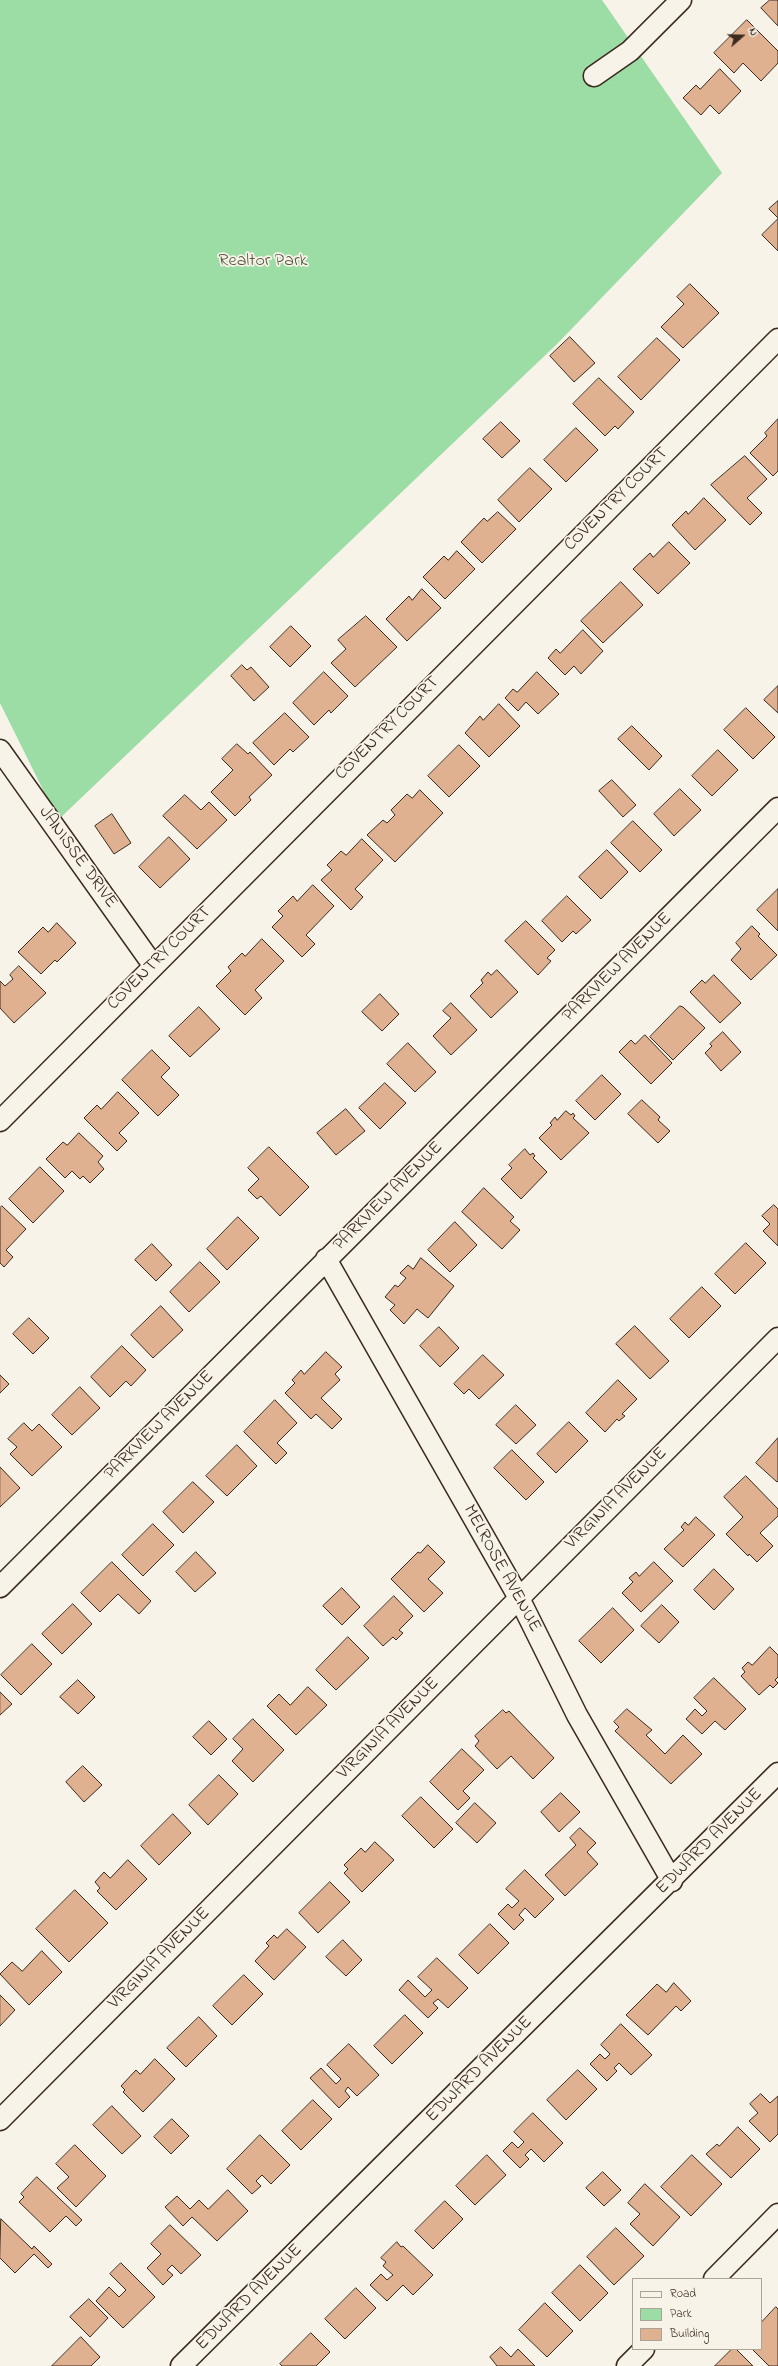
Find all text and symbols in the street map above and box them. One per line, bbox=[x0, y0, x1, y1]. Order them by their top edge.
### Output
north arrow bbox=[722, 16, 762, 56]
text: N bbox=[744, 26, 762, 38]
park label: Realtor Park bbox=[219, 251, 307, 273]
street label: COVENTRY COURT bbox=[560, 443, 674, 557]
street label: COVENTRY COURT bbox=[331, 672, 445, 786]
street label: JANISSE DRIVE bbox=[33, 803, 121, 913]
street label: COVENTRY COURT bbox=[103, 902, 217, 1016]
street label: PARKVIEW AVENUE bbox=[559, 909, 677, 1027]
street label: PARKVIEW AVENUE bbox=[330, 1138, 448, 1256]
street label: PARKVIEW AVENUE bbox=[101, 1367, 219, 1485]
street label: VIRGINIA AVENUE bbox=[562, 1444, 672, 1554]
street label: MELROSE AVENUE bbox=[457, 1502, 545, 1636]
street label: VIRGINIA AVENUE bbox=[334, 1674, 444, 1784]
street label: EDWARD AVENUE bbox=[652, 1784, 768, 1900]
street label: VIRGINIA AVENUE bbox=[105, 1904, 215, 2014]
street label: EDWARD AVENUE bbox=[422, 2012, 538, 2128]
street label: EDWARD AVENUE bbox=[192, 2240, 308, 2356]
legend bbox=[632, 2278, 762, 2350]
text: Road bbox=[670, 2285, 696, 2303]
text: Park bbox=[670, 2305, 692, 2323]
text: Building bbox=[670, 2325, 709, 2343]

